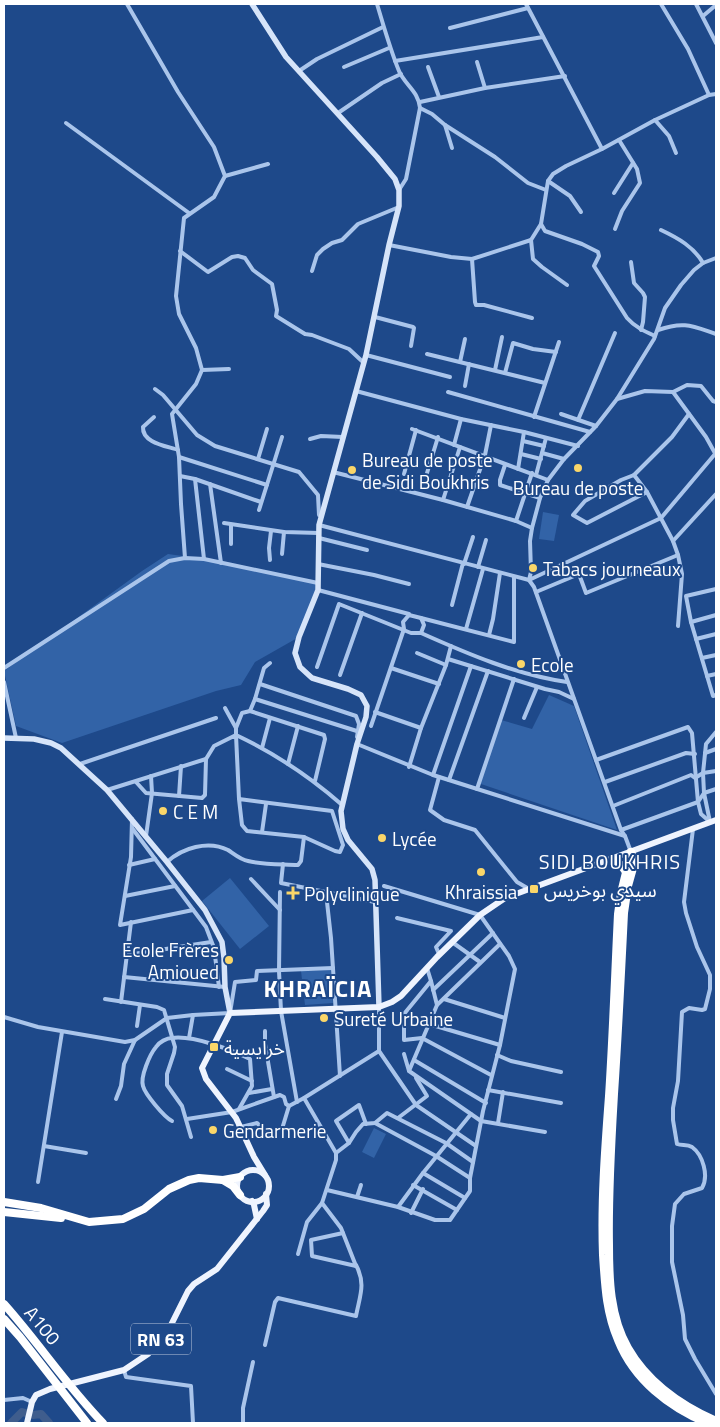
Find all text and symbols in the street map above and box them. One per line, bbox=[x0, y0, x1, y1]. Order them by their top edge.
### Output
place label: Bureau de poste de Sidi Boukhris bbox=[362, 445, 493, 496]
marker: Bureau de poste bbox=[572, 462, 584, 474]
marker: Bureau de poste de Sidi Boukhris bbox=[346, 464, 358, 476]
place label: Bureau de poste bbox=[513, 473, 643, 502]
place label: Tabacs journeaux bbox=[543, 554, 681, 583]
marker: Tabacs journeaux bbox=[527, 562, 539, 574]
place label: Ecole bbox=[531, 650, 574, 679]
marker: Ecole bbox=[515, 658, 527, 670]
place label: C E M bbox=[173, 797, 218, 826]
marker: C E M bbox=[157, 805, 169, 817]
place label: Lycée bbox=[392, 824, 437, 853]
marker: Lycée bbox=[376, 832, 388, 844]
district label: SIDI BOUKHRIS bbox=[539, 846, 681, 877]
marker: Khraissia bbox=[475, 866, 487, 878]
place label: سيدي بوخريس bbox=[544, 875, 657, 905]
place label: Khraissia bbox=[445, 877, 518, 906]
place label: Polyclinique bbox=[304, 879, 400, 908]
marker: سيدي بوخريس bbox=[528, 883, 540, 895]
marker: Polyclinique bbox=[286, 886, 300, 900]
place label: Ecole Frères Amioued bbox=[122, 935, 219, 986]
marker: Ecole Frères Amioued bbox=[223, 954, 235, 966]
district label: KHRAÏCIA bbox=[264, 970, 372, 1006]
place label: Sureté Urbaine bbox=[334, 1004, 453, 1033]
marker: Sureté Urbaine bbox=[318, 1012, 330, 1024]
place label: خرايسية bbox=[224, 1033, 285, 1062]
marker: خرايسية bbox=[208, 1041, 220, 1053]
place label: Gendarmerie bbox=[223, 1116, 326, 1145]
marker: Gendarmerie bbox=[207, 1124, 219, 1136]
street label: A100 bbox=[18, 1299, 68, 1351]
road number: RN 63 bbox=[131, 1324, 191, 1355]

